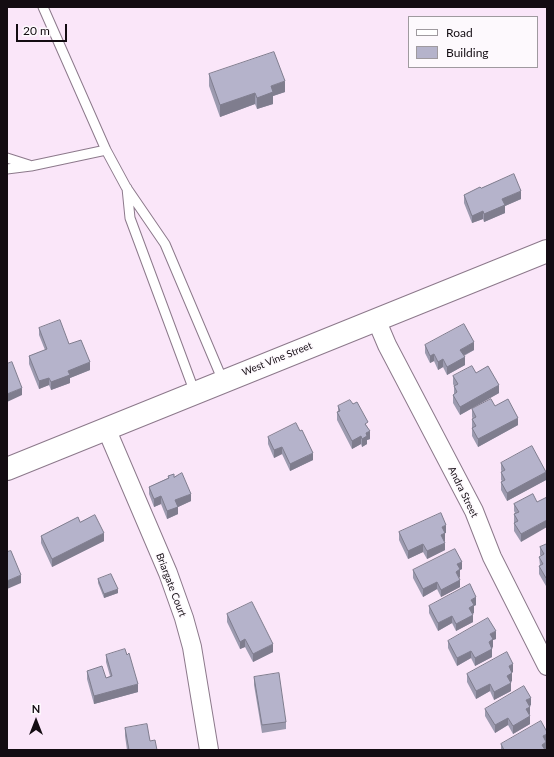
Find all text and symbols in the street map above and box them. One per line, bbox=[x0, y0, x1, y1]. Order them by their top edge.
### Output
scale bar bbox=[18, 16, 69, 42]
legend bbox=[408, 16, 538, 68]
text: 20 m bbox=[23, 23, 50, 38]
text: Road bbox=[446, 25, 473, 40]
text: Building bbox=[446, 45, 489, 60]
street label: West Vine Street bbox=[240, 339, 314, 379]
street label: Andra Street bbox=[445, 464, 481, 520]
street label: Briargate Court bbox=[153, 551, 189, 619]
north arrow bbox=[16, 701, 56, 741]
text: N bbox=[32, 702, 40, 715]

